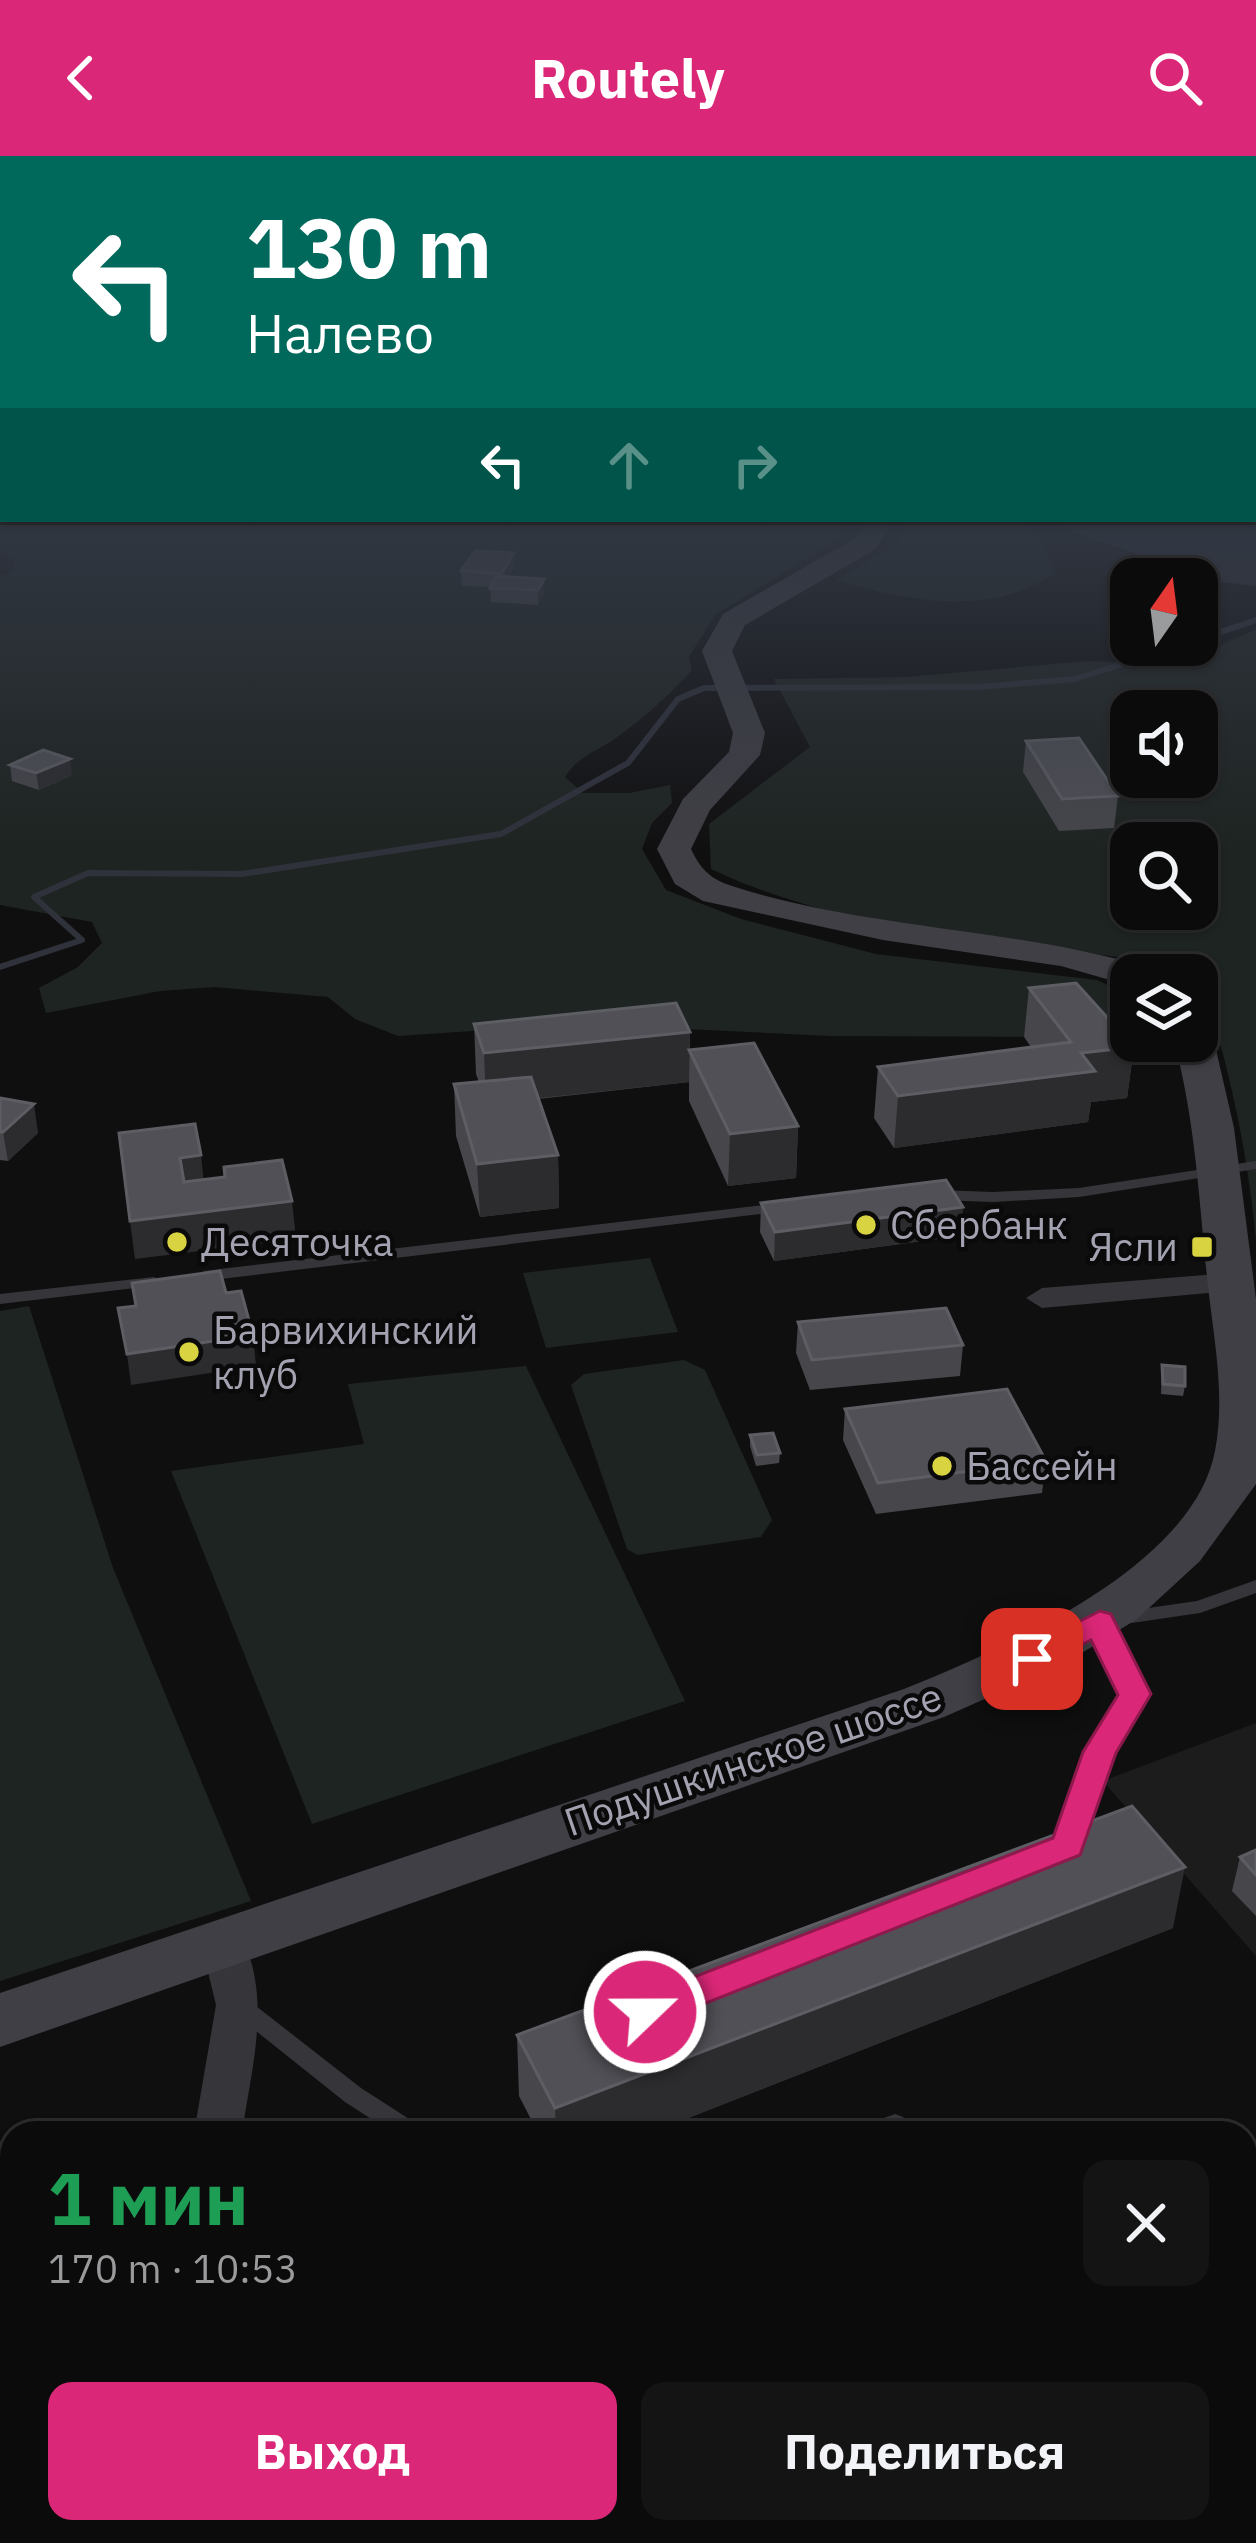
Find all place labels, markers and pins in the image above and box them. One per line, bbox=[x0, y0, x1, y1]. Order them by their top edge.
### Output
place label: Сбербанк bbox=[890, 1199, 1068, 1250]
marker: Сбербанк bbox=[853, 1212, 879, 1238]
place label: Десяточка bbox=[201, 1216, 394, 1267]
place label: Ясли bbox=[1088, 1221, 1178, 1272]
marker: Десяточка bbox=[164, 1229, 190, 1255]
marker: Ясли bbox=[1189, 1234, 1215, 1260]
place label: Барвихинский клуб bbox=[213, 1304, 479, 1400]
marker: Барвихинский клуб bbox=[176, 1339, 202, 1365]
place label: Бассейн bbox=[966, 1440, 1118, 1491]
marker: Бассейн bbox=[929, 1453, 955, 1479]
pin bbox=[981, 1608, 1083, 1710]

